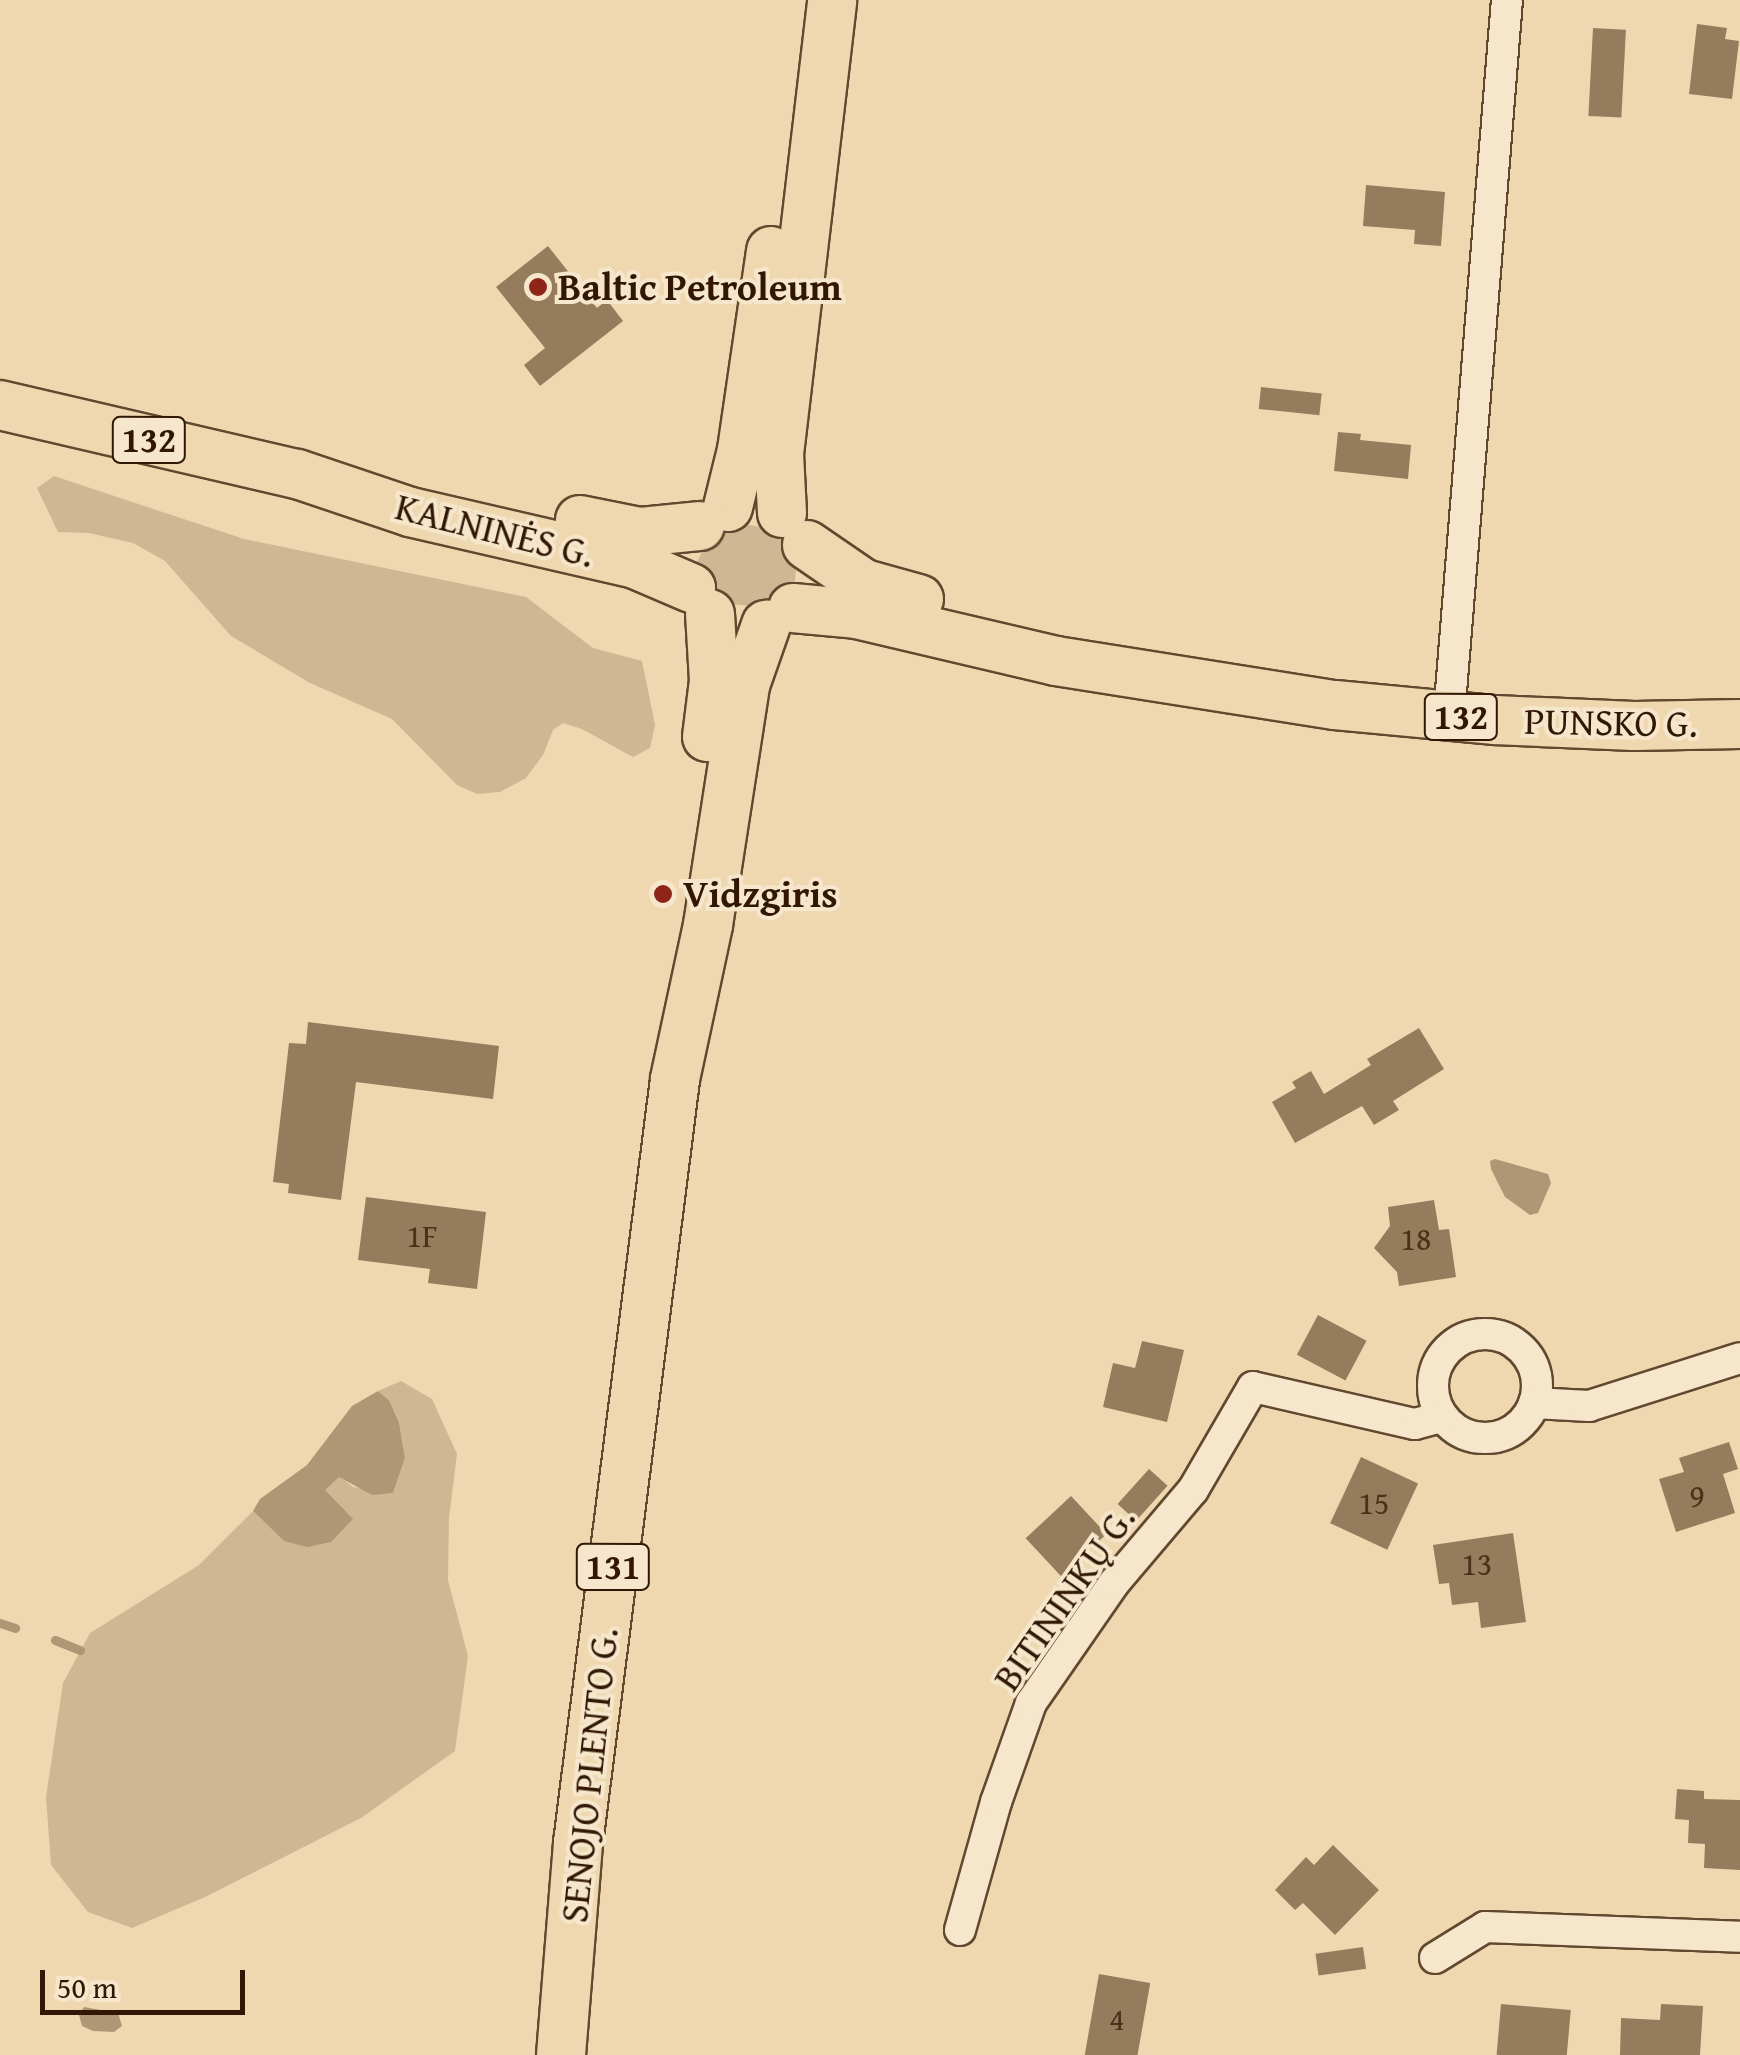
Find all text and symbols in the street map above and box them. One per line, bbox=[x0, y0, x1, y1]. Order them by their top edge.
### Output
place label: Baltic Petroleum bbox=[558, 264, 842, 310]
marker: Baltic Petroleum bbox=[527, 276, 549, 298]
road number: 132 bbox=[112, 410, 186, 470]
street label: KALNINĖS G. bbox=[391, 483, 599, 577]
road number: 132 bbox=[1424, 687, 1498, 747]
street label: PUNSKO G. bbox=[1524, 698, 1698, 746]
place label: Vidzgiris bbox=[683, 871, 838, 917]
marker: Vidzgiris bbox=[652, 883, 674, 905]
house number: 1F bbox=[406, 1217, 438, 1255]
house number: 18 bbox=[1401, 1220, 1431, 1258]
house number: 9 bbox=[1689, 1477, 1705, 1515]
house number: 15 bbox=[1359, 1484, 1389, 1522]
street label: BITININKŲ G. bbox=[984, 1497, 1144, 1699]
road number: 131 bbox=[576, 1537, 650, 1597]
house number: 13 bbox=[1462, 1545, 1492, 1583]
street label: SENOJO PLENTO G. bbox=[551, 1625, 627, 1925]
scale bar bbox=[45, 1950, 250, 2012]
text: 50 m bbox=[57, 1965, 117, 2009]
house number: 4 bbox=[1109, 2000, 1125, 2038]

